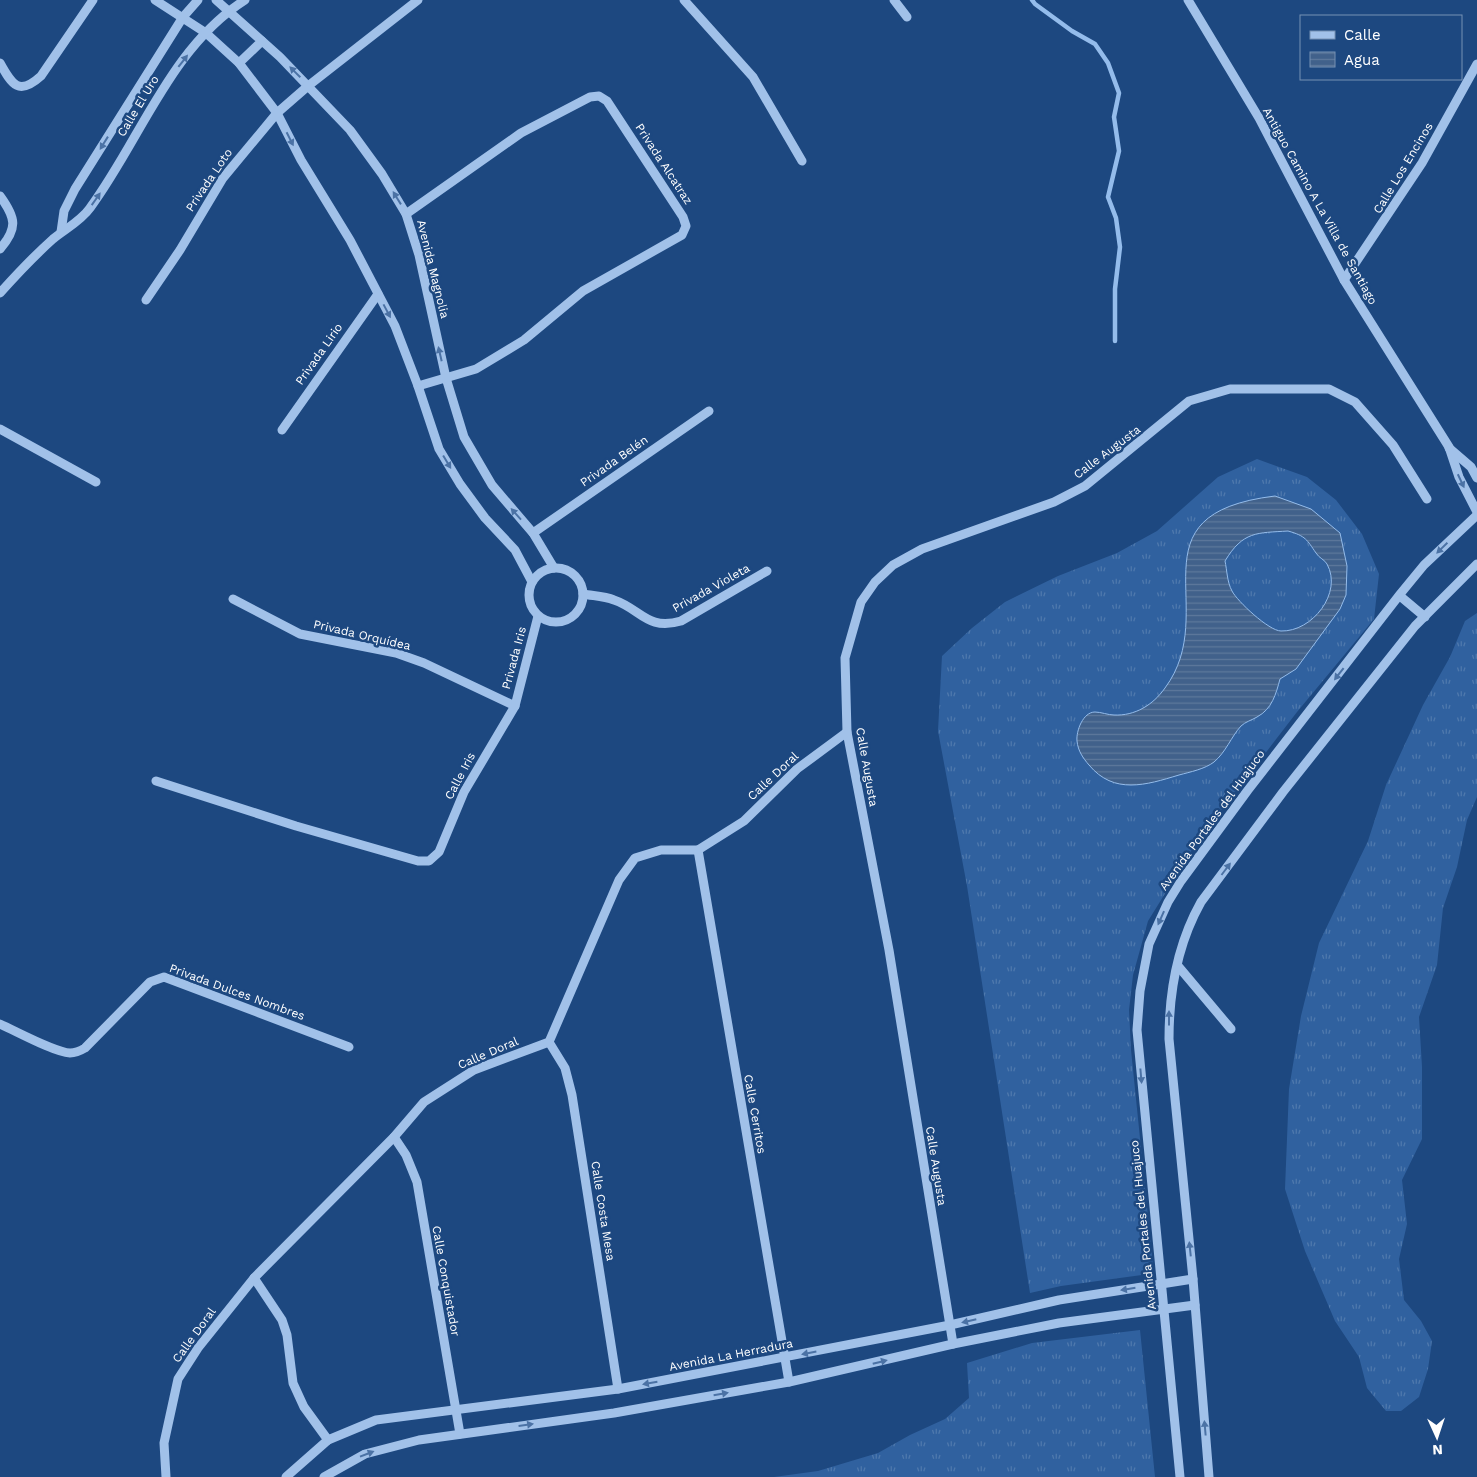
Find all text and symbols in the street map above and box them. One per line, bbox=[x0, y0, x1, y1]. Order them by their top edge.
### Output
legend bbox=[1300, 15, 1462, 80]
text: Calle bbox=[1344, 26, 1381, 44]
text: Agua bbox=[1344, 51, 1380, 69]
one-way arrow bbox=[177, 55, 188, 68]
one-way arrow bbox=[289, 67, 301, 79]
street label: Calle El Uro bbox=[114, 73, 162, 139]
street label: Antiguo Camino A La Villa de Santiago bbox=[1260, 105, 1380, 307]
street label: Calle Los Encinos bbox=[1370, 120, 1436, 216]
street label: Privada Alcatraz bbox=[633, 121, 695, 207]
one-way arrow bbox=[286, 132, 294, 146]
one-way arrow bbox=[99, 136, 108, 149]
street label: Privada Loto bbox=[183, 146, 235, 214]
one-way arrow bbox=[91, 192, 101, 206]
one-way arrow bbox=[392, 192, 401, 205]
street label: Avenida Magnolia bbox=[414, 218, 452, 320]
one-way arrow bbox=[383, 304, 391, 318]
street label: Privada Lirio bbox=[293, 320, 345, 388]
one-way arrow bbox=[436, 346, 444, 361]
street label: Calle Augusta bbox=[1071, 422, 1143, 482]
street label: Privada Belén bbox=[578, 433, 650, 489]
one-way arrow bbox=[442, 455, 451, 468]
one-way arrow bbox=[1457, 474, 1465, 488]
one-way arrow bbox=[510, 509, 522, 521]
one-way arrow bbox=[1436, 542, 1448, 554]
street label: Privada Violeta bbox=[670, 561, 752, 615]
street label: Privada Orquídea bbox=[312, 617, 412, 653]
street label: Privada Iris bbox=[499, 625, 529, 691]
one-way arrow bbox=[1334, 667, 1344, 681]
street label: Calle Augusta bbox=[853, 726, 881, 808]
street label: Avenida Portales del Huajuco bbox=[1156, 747, 1268, 893]
street label: Calle Doral bbox=[745, 749, 802, 803]
street label: Calle Iris bbox=[442, 750, 478, 802]
one-way arrow bbox=[1221, 862, 1231, 876]
one-way arrow bbox=[1157, 911, 1165, 925]
street label: Privada Dulces Nombres bbox=[167, 961, 307, 1023]
one-way arrow bbox=[1165, 1009, 1173, 1025]
street label: Calle Doral bbox=[456, 1034, 521, 1072]
one-way arrow bbox=[1137, 1069, 1145, 1085]
street label: Calle Cerritos bbox=[741, 1073, 769, 1155]
street label: Calle Augusta bbox=[923, 1125, 949, 1207]
street label: Avenida Portales del Huajuco bbox=[1127, 1140, 1159, 1310]
street label: Calle Costa Mesa bbox=[588, 1160, 618, 1262]
street label: Calle Conquistador bbox=[429, 1225, 463, 1338]
one-way arrow bbox=[1186, 1241, 1194, 1257]
one-way arrow bbox=[1120, 1285, 1136, 1293]
street label: Calle Doral bbox=[169, 1305, 219, 1365]
one-way arrow bbox=[961, 1317, 976, 1325]
street label: Avenida La Herradura bbox=[668, 1336, 794, 1374]
one-way arrow bbox=[802, 1349, 817, 1357]
one-way arrow bbox=[873, 1358, 888, 1366]
one-way arrow bbox=[641, 1379, 657, 1387]
one-way arrow bbox=[713, 1390, 729, 1398]
north arrow bbox=[1412, 1412, 1462, 1462]
one-way arrow bbox=[1201, 1420, 1209, 1436]
one-way arrow bbox=[518, 1421, 534, 1429]
text: N bbox=[1432, 1442, 1443, 1458]
one-way arrow bbox=[359, 1450, 374, 1457]

